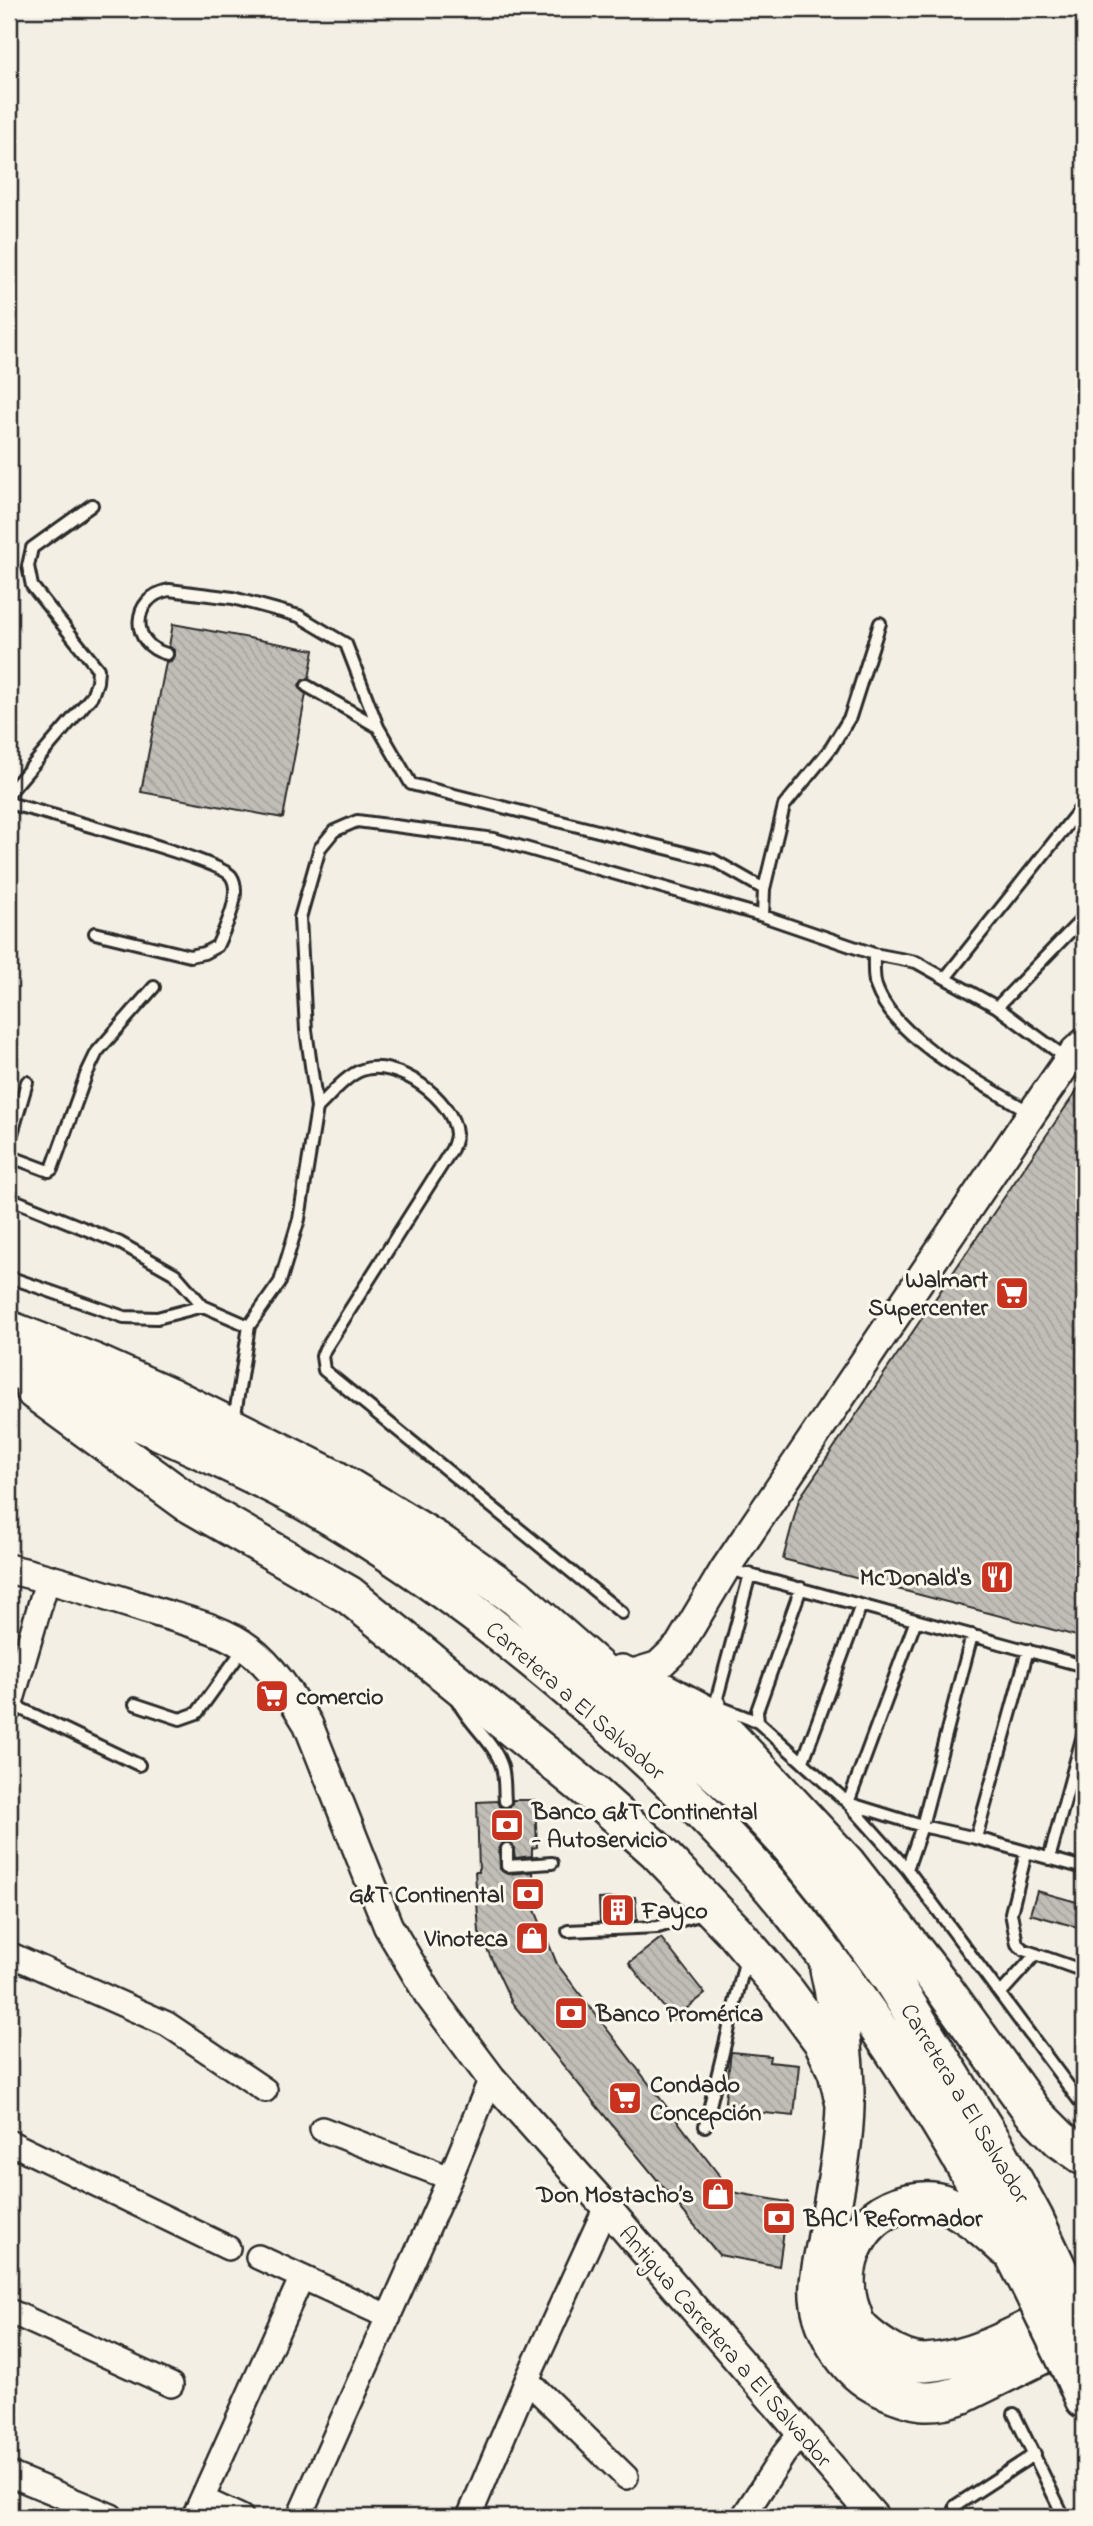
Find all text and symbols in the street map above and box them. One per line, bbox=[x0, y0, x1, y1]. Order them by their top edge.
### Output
place label: Walmart Supercenter bbox=[868, 1264, 989, 1327]
supermarket icon: Walmart Supercenter bbox=[993, 1274, 1031, 1312]
restaurant icon: McDonald's bbox=[978, 1558, 1016, 1596]
place label: McDonald's bbox=[860, 1562, 972, 1597]
street label: Carretera a El Salvador bbox=[477, 1614, 673, 1790]
supermarket icon: comercio bbox=[253, 1677, 291, 1715]
place label: comercio bbox=[296, 1681, 383, 1716]
place label: Banco G&T Continental - Autoservicio bbox=[531, 1796, 757, 1859]
bank icon: Banco G&T Continental - Autoservicio bbox=[488, 1806, 526, 1844]
bank icon: G&T Continental bbox=[509, 1875, 547, 1913]
place label: G&T Continental bbox=[349, 1879, 504, 1914]
building icon: Fayco bbox=[599, 1891, 637, 1929]
place label: Fayco bbox=[641, 1895, 708, 1931]
shop icon: Vinoteca bbox=[513, 1919, 551, 1957]
place label: Vinoteca bbox=[423, 1923, 508, 1958]
bank icon: Banco Promérica bbox=[552, 1994, 590, 2032]
street label: Carretera a El Salvador bbox=[890, 1997, 1038, 2212]
place label: Banco Promérica bbox=[595, 1998, 763, 2033]
place label: Condado Concepción bbox=[650, 2069, 761, 2132]
supermarket icon: Condado Concepción bbox=[606, 2079, 644, 2117]
shop icon: Don Mostacho’s bbox=[699, 2175, 737, 2213]
place label: Don Mostacho’s bbox=[536, 2179, 694, 2214]
bank icon: BAC | Reformador bbox=[760, 2199, 798, 2237]
place label: BAC | Reformador bbox=[803, 2203, 983, 2238]
street label: Antigua Carretera a El Salvador bbox=[609, 2219, 840, 2477]

